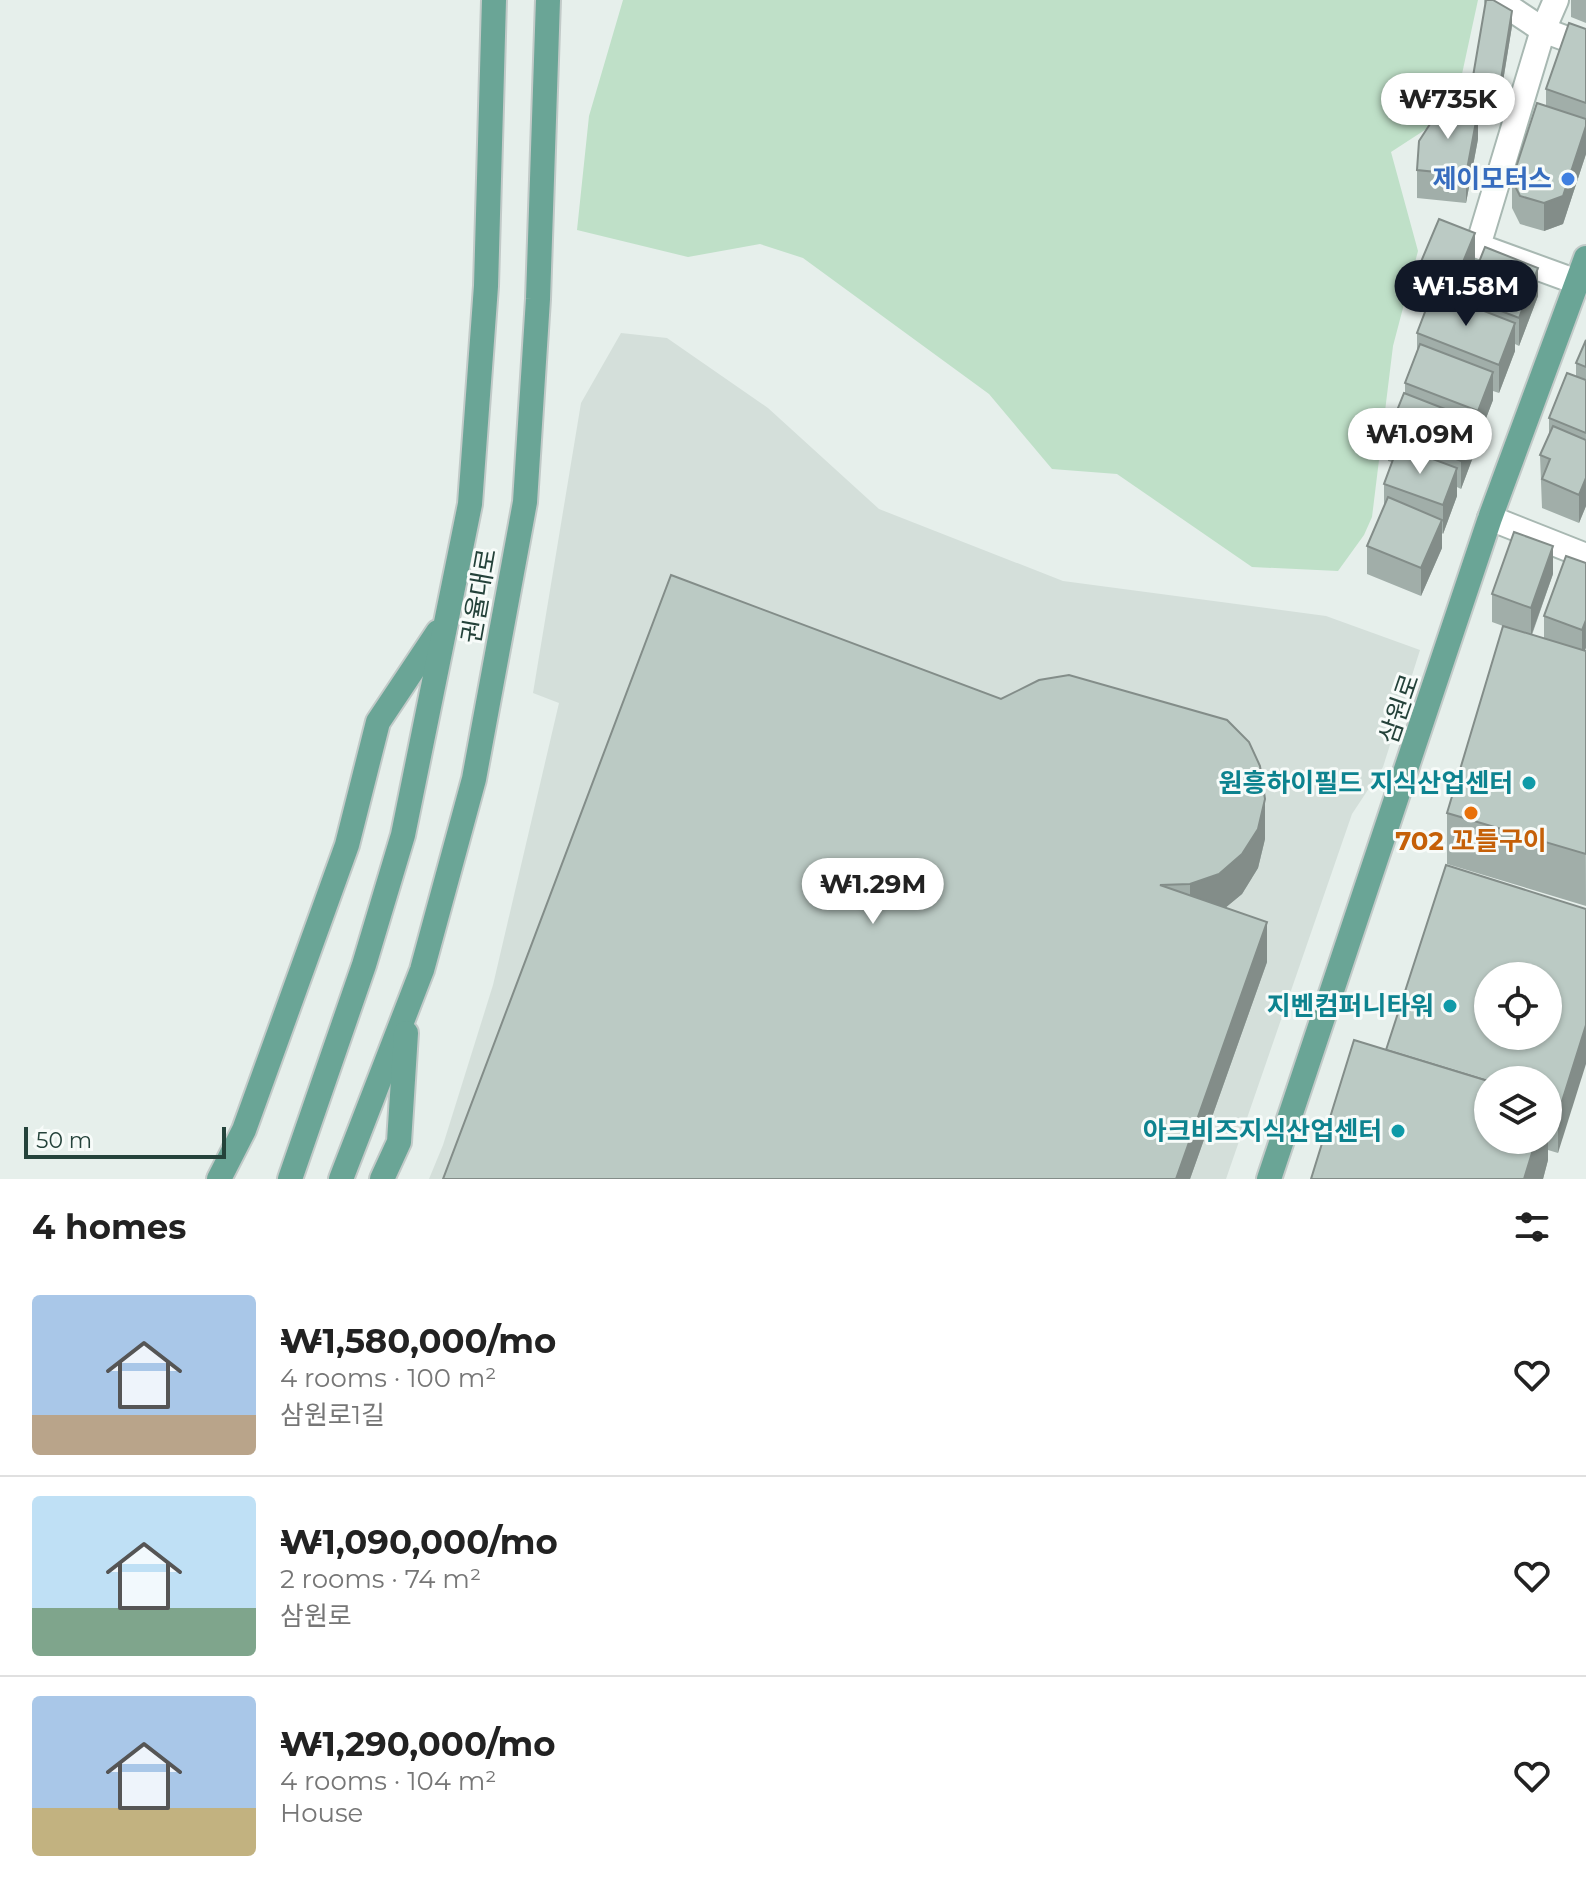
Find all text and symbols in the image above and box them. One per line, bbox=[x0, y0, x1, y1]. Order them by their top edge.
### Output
pin: ₩735K bbox=[1392, 73, 1504, 141]
text: ₩735K bbox=[1399, 83, 1497, 115]
place label: 제이모터스 bbox=[1432, 163, 1552, 195]
marker: 제이모터스 bbox=[1559, 170, 1577, 188]
pin: ₩1.58M bbox=[1401, 260, 1531, 328]
text: ₩1.58M bbox=[1413, 270, 1519, 302]
pin: ₩1.09M bbox=[1355, 408, 1485, 476]
text: ₩1.09M bbox=[1366, 418, 1474, 450]
street label: 권율대로 bbox=[455, 546, 503, 646]
street label: 삼원로 bbox=[1372, 670, 1426, 748]
place label: 원흥하이필드 지식산업센터 bbox=[1219, 767, 1513, 799]
marker: 원흥하이필드 지식산업센터 bbox=[1520, 774, 1538, 792]
marker: 702 꼬들구이 bbox=[1462, 804, 1480, 822]
place label: 702 꼬들구이 bbox=[1395, 825, 1547, 857]
pin: ₩1.29M bbox=[808, 858, 938, 926]
text: ₩1.29M bbox=[820, 868, 926, 900]
map controls bbox=[1474, 962, 1562, 1154]
button: locate bbox=[1474, 962, 1562, 1050]
place label: 지벤컴퍼니타워 bbox=[1267, 990, 1434, 1022]
marker: 지벤컴퍼니타워 bbox=[1441, 997, 1459, 1015]
button: layers bbox=[1474, 1066, 1562, 1154]
place label: 아크비즈지식산업센터 bbox=[1143, 1115, 1382, 1147]
marker: 아크비즈지식산업센터 bbox=[1389, 1122, 1407, 1140]
scale bar bbox=[24, 1123, 226, 1159]
text: 50 m bbox=[36, 1127, 92, 1154]
icon: filters bbox=[1510, 1205, 1554, 1249]
text: 4 homes bbox=[32, 1206, 186, 1248]
text: ₩1,580,000/mo bbox=[280, 1320, 556, 1362]
icon: home bbox=[96, 1327, 192, 1423]
icon: heart bbox=[1510, 1353, 1554, 1397]
text: 4 rooms · 100 m² bbox=[280, 1362, 497, 1394]
text: 삼원로1길 bbox=[280, 1399, 385, 1431]
text: ₩1,090,000/mo bbox=[280, 1521, 558, 1563]
icon: home bbox=[96, 1528, 192, 1624]
icon: heart bbox=[1510, 1554, 1554, 1598]
text: 2 rooms · 74 m² bbox=[280, 1563, 481, 1595]
text: 삼원로 bbox=[280, 1600, 352, 1632]
text: ₩1,290,000/mo bbox=[280, 1723, 556, 1765]
icon: home bbox=[96, 1728, 192, 1824]
icon: heart bbox=[1510, 1754, 1554, 1798]
text: 4 rooms · 104 m² bbox=[280, 1765, 497, 1797]
text: House bbox=[280, 1797, 363, 1829]

